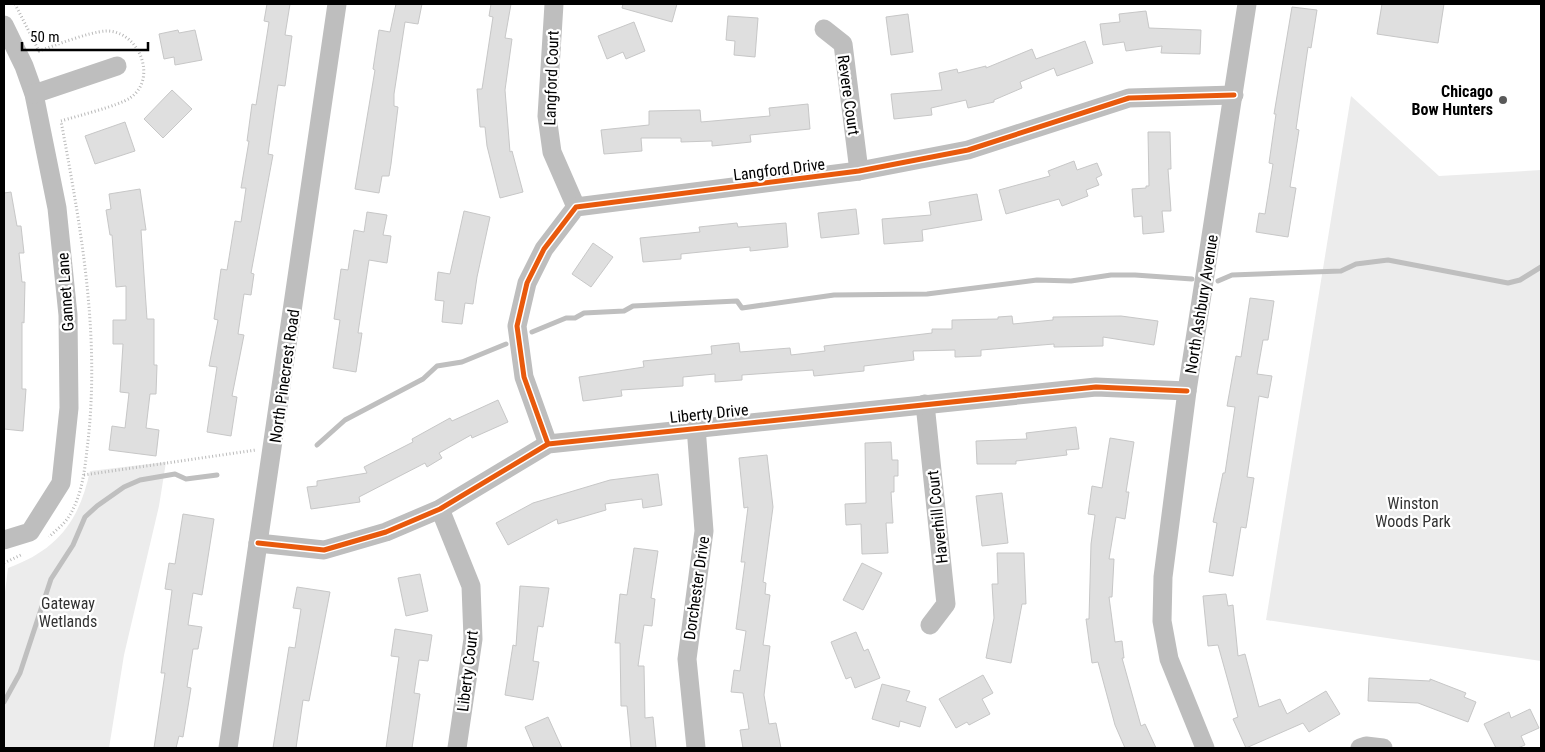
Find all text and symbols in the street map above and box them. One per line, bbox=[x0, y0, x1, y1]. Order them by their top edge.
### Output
scale bar bbox=[22, 20, 149, 52]
text: 50 m bbox=[30, 28, 60, 46]
street label: Langford Court bbox=[540, 30, 563, 126]
street label: Revere Court bbox=[833, 54, 864, 137]
place label: Chicago Bow Hunters bbox=[1412, 82, 1493, 119]
marker: Chicago Bow Hunters bbox=[1497, 94, 1509, 106]
street label: Langford Drive bbox=[732, 154, 826, 185]
street label: North Ashbury Avenue bbox=[1181, 233, 1222, 375]
street label: Gannet Lane bbox=[53, 252, 78, 332]
street label: North Pinecrest Road bbox=[266, 308, 303, 444]
street label: Liberty Drive bbox=[669, 400, 749, 427]
street label: Haverhill Court bbox=[923, 469, 952, 565]
park label: Winston Woods Park bbox=[1375, 494, 1452, 531]
street label: Dorchester Drive bbox=[680, 535, 713, 641]
park label: Gateway Wetlands bbox=[39, 594, 97, 631]
street label: Liberty Court bbox=[453, 629, 482, 713]

